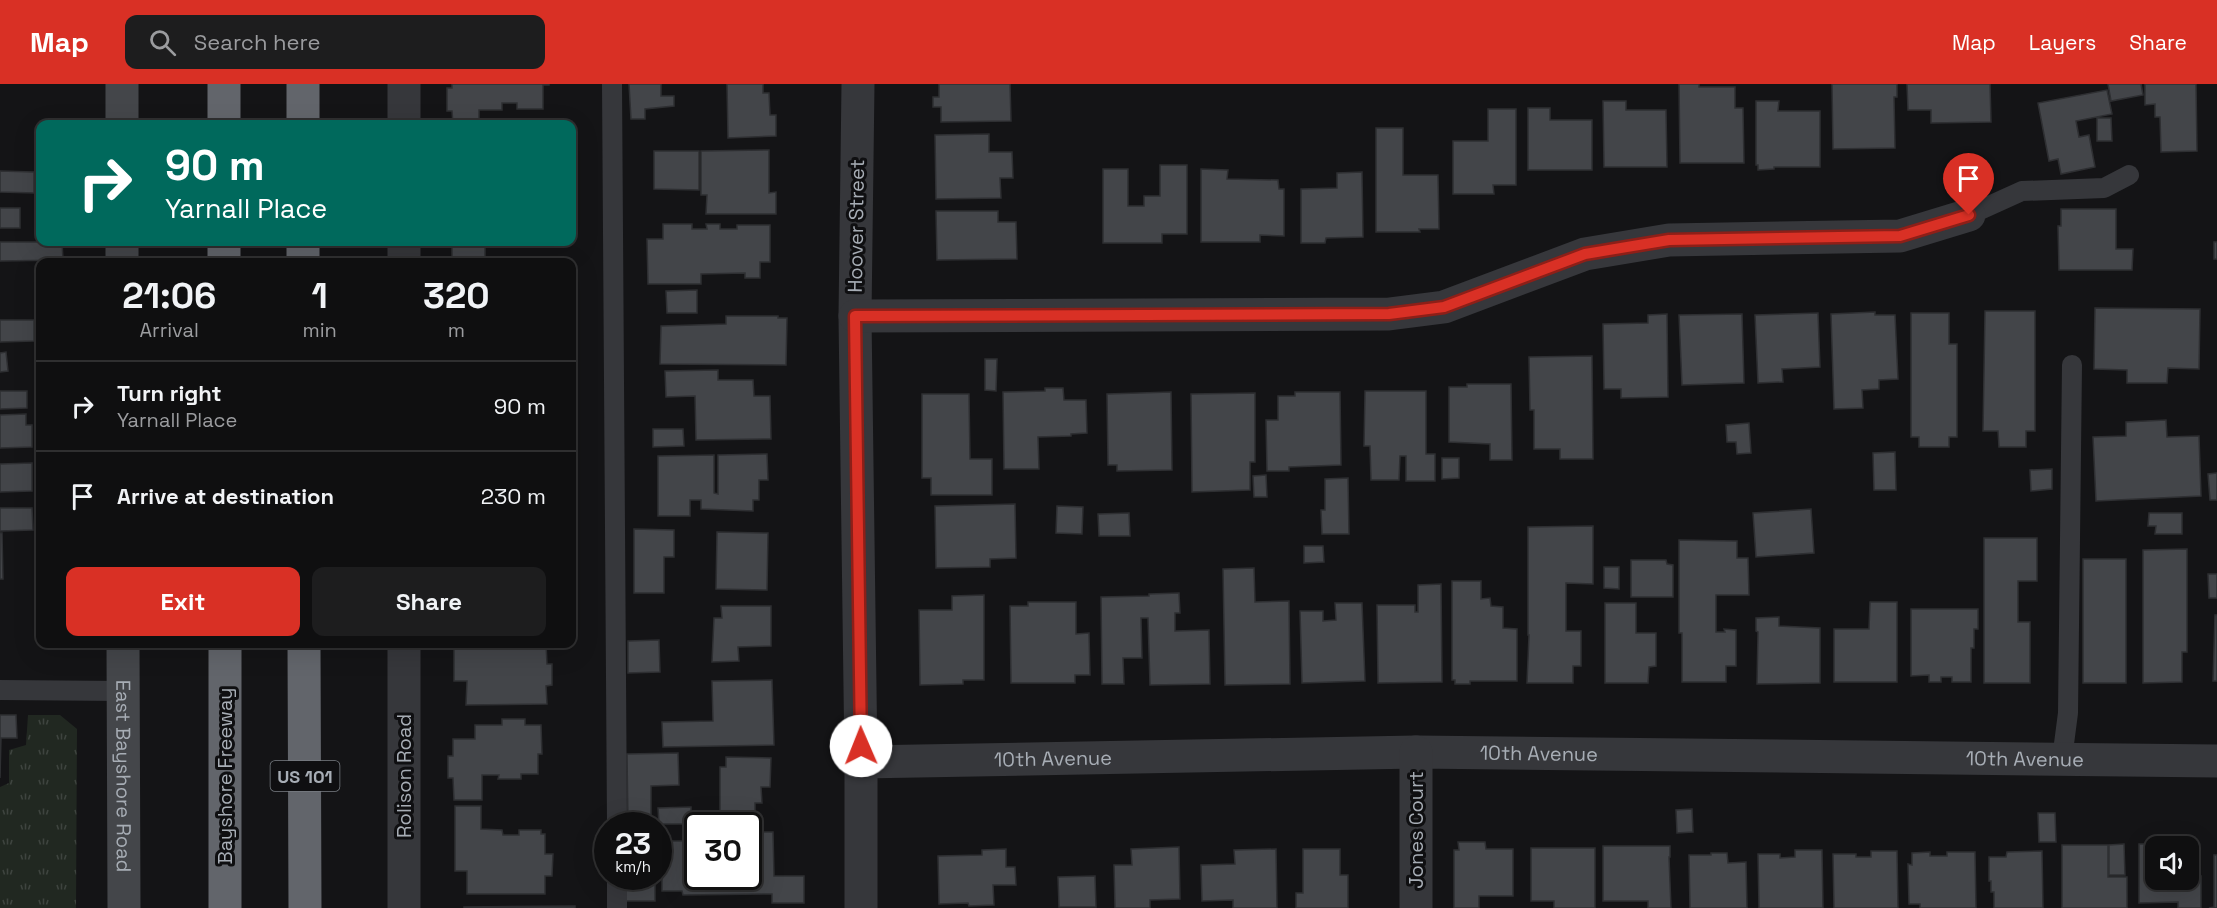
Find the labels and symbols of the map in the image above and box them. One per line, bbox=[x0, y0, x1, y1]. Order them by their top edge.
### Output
pin bbox=[1943, 153, 1994, 215]
street label: Hoover Street bbox=[842, 159, 870, 293]
street label: East Bayshore Road bbox=[110, 680, 137, 872]
street label: Bayshore Freeway bbox=[212, 688, 238, 864]
street label: Rolison Road bbox=[391, 714, 417, 838]
position arrow bbox=[829, 714, 893, 778]
street label: 10th Avenue bbox=[1480, 740, 1598, 767]
street label: 10th Avenue bbox=[994, 744, 1112, 773]
street label: 10th Avenue bbox=[1966, 745, 2084, 773]
road number: US 101 bbox=[270, 761, 340, 791]
street label: Jones Court bbox=[1403, 771, 1429, 889]
speed limit sign: 30 bbox=[684, 812, 762, 890]

